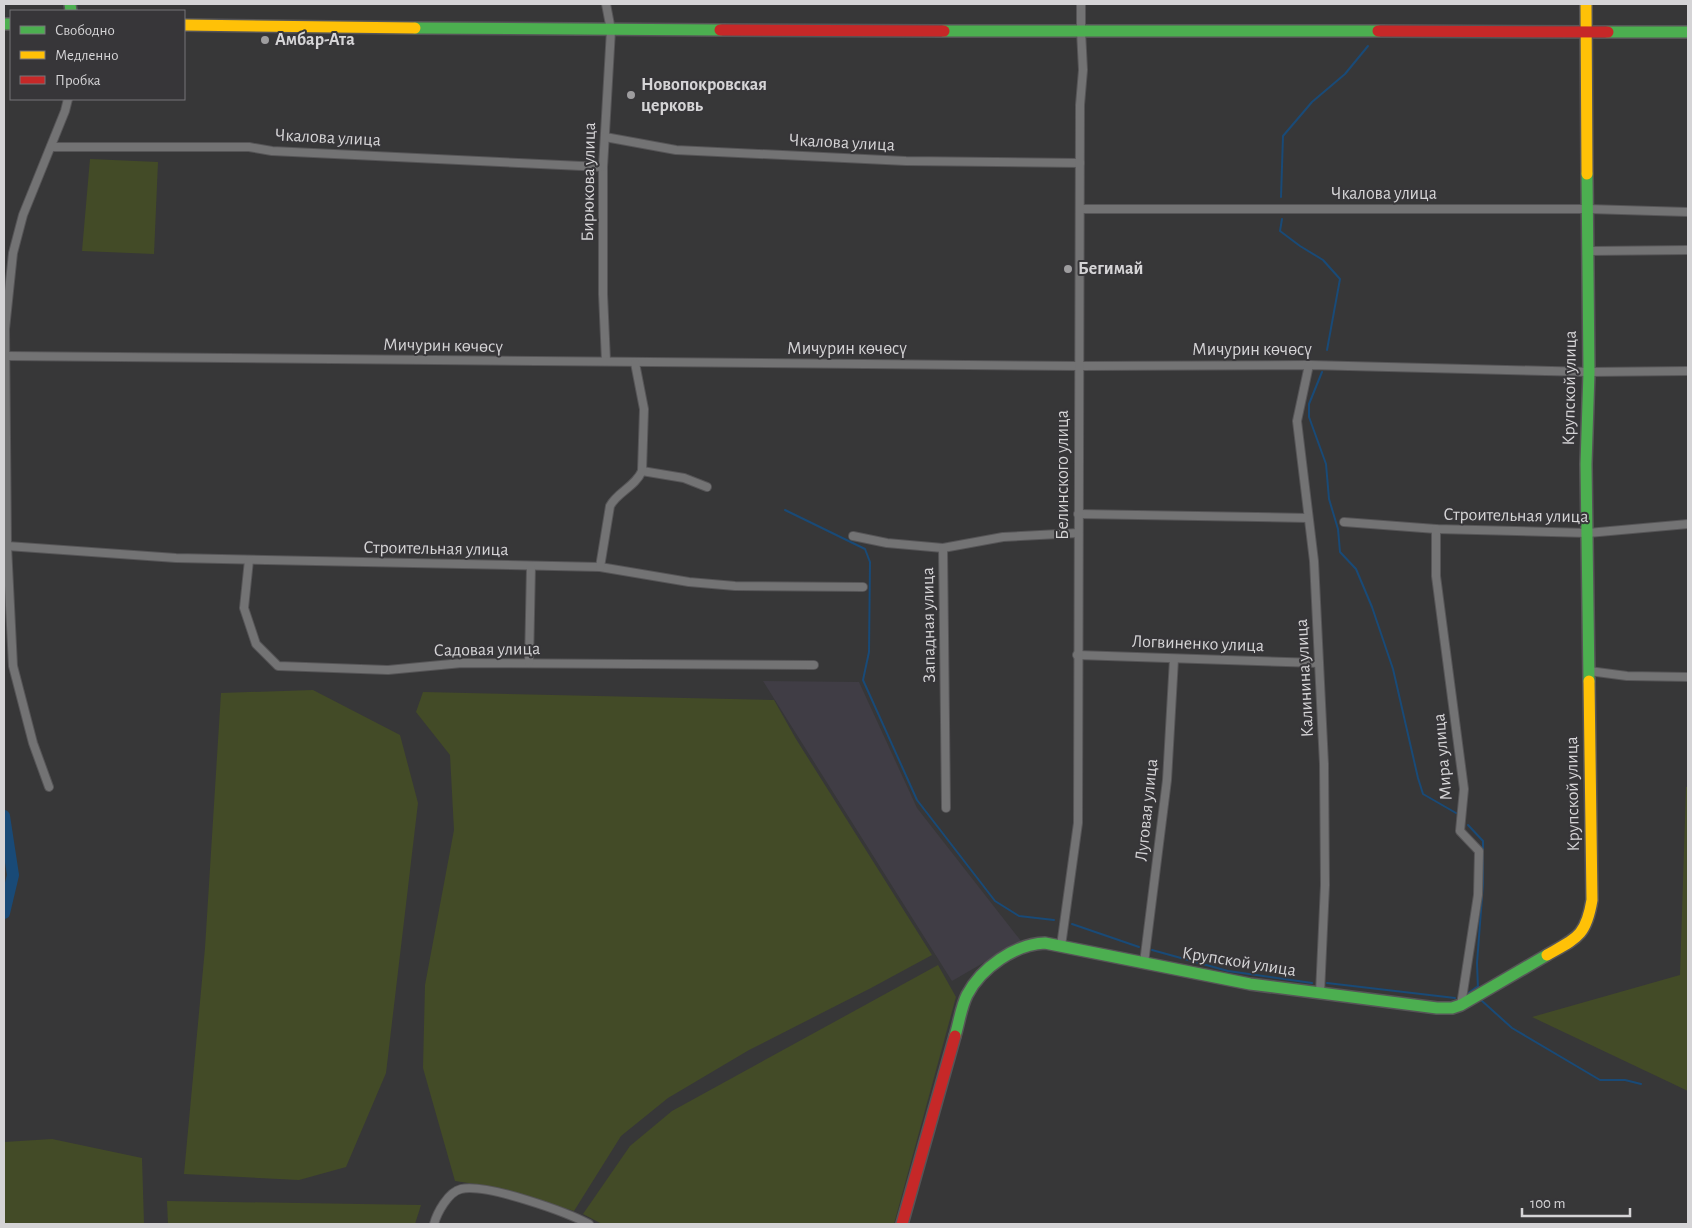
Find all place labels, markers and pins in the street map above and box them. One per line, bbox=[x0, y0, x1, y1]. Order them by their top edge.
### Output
place label: Амбар-Ата bbox=[275, 31, 355, 49]
marker: Амбар-Ата bbox=[259, 34, 271, 46]
place label: Новопокровская церковь bbox=[641, 76, 767, 115]
marker: Новопокровская церковь bbox=[625, 89, 637, 101]
place label: Бегимай bbox=[1078, 260, 1143, 278]
marker: Бегимай bbox=[1062, 263, 1074, 275]

